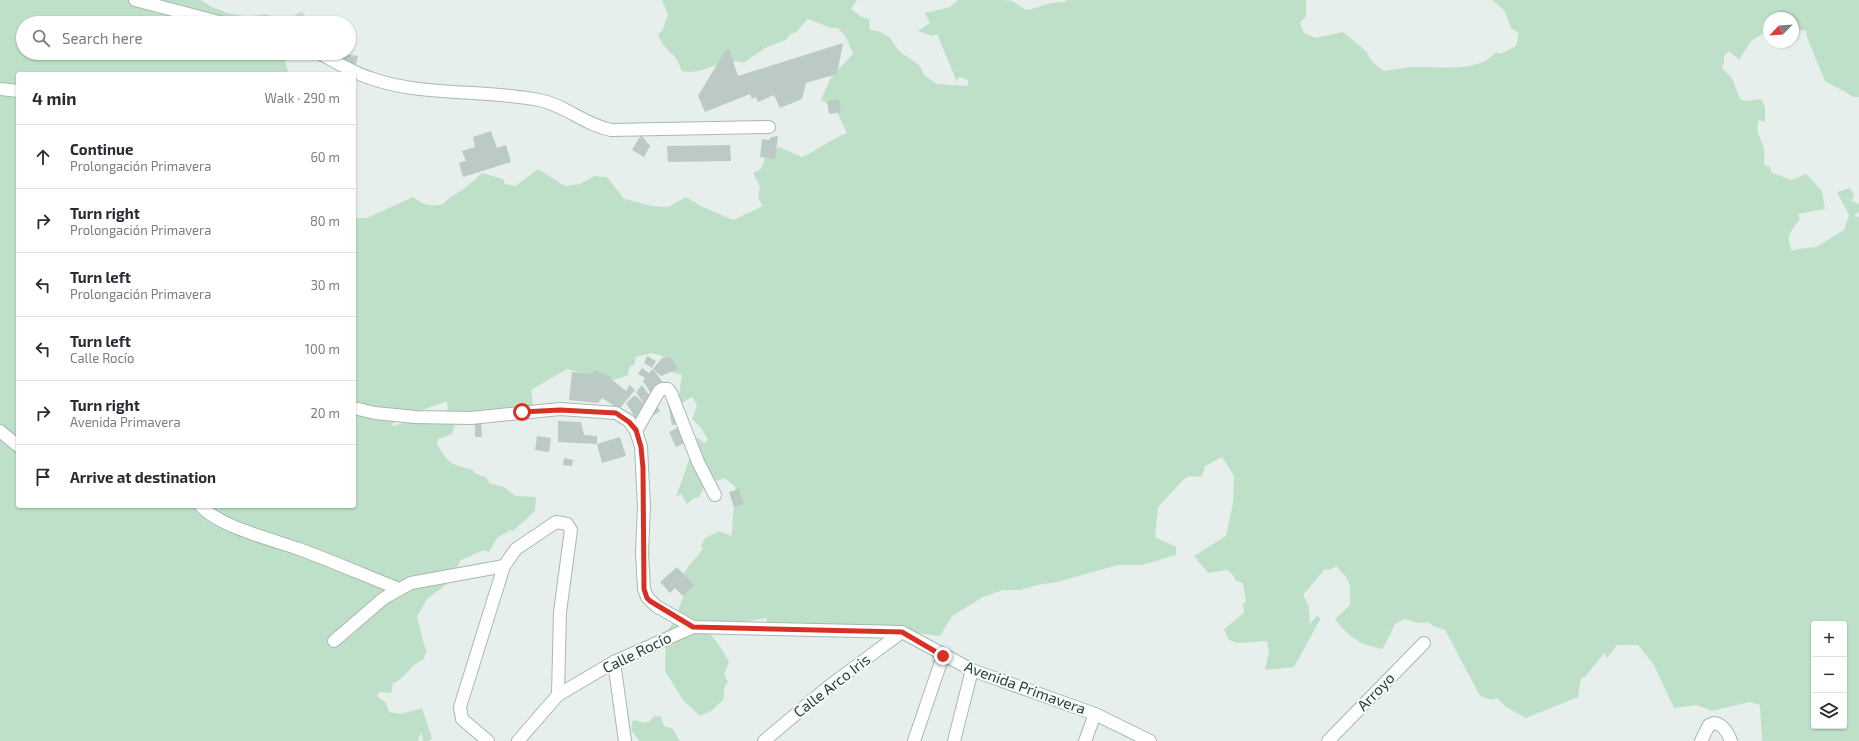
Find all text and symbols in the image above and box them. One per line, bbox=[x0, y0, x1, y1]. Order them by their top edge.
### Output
north arrow bbox=[1763, 12, 1799, 48]
search box bbox=[16, 16, 356, 60]
icon: search bbox=[30, 27, 52, 49]
text: Search here bbox=[62, 29, 143, 47]
text: 4 min bbox=[32, 88, 76, 108]
text: Walk · 290 m bbox=[265, 90, 340, 106]
text: Continue bbox=[70, 140, 133, 158]
icon: ahead bbox=[32, 146, 54, 168]
text: 60 m bbox=[310, 149, 340, 165]
text: Prolongación Primavera bbox=[70, 158, 211, 174]
text: Turn right bbox=[70, 204, 140, 222]
icon: right bbox=[32, 210, 54, 232]
text: 80 m bbox=[310, 213, 340, 229]
text: Prolongación Primavera bbox=[70, 222, 211, 238]
text: Turn left bbox=[70, 268, 131, 286]
icon: left bbox=[32, 274, 54, 296]
text: 30 m bbox=[311, 277, 340, 293]
text: Prolongación Primavera bbox=[70, 286, 211, 302]
text: Turn left bbox=[70, 332, 131, 350]
icon: left bbox=[32, 338, 54, 360]
text: 100 m bbox=[305, 341, 340, 357]
text: Calle Rocío bbox=[70, 350, 134, 366]
text: Turn right bbox=[70, 396, 140, 414]
icon: right bbox=[32, 402, 54, 424]
route start bbox=[513, 403, 531, 421]
text: 20 m bbox=[311, 405, 340, 421]
text: Avenida Primavera bbox=[70, 414, 181, 430]
icon: arrive bbox=[32, 466, 54, 488]
text: Arrive at destination bbox=[70, 468, 216, 486]
map controls bbox=[1811, 621, 1847, 729]
button: + bbox=[1811, 621, 1847, 657]
street label: Calle Rocío bbox=[599, 628, 674, 676]
route end bbox=[934, 647, 952, 665]
street label: Calle Arco Iris bbox=[789, 650, 873, 721]
street label: Avenida Primavera bbox=[962, 657, 1088, 717]
button: − bbox=[1811, 657, 1847, 693]
street label: Arroyo bbox=[1353, 669, 1398, 714]
button: layers bbox=[1811, 693, 1847, 729]

